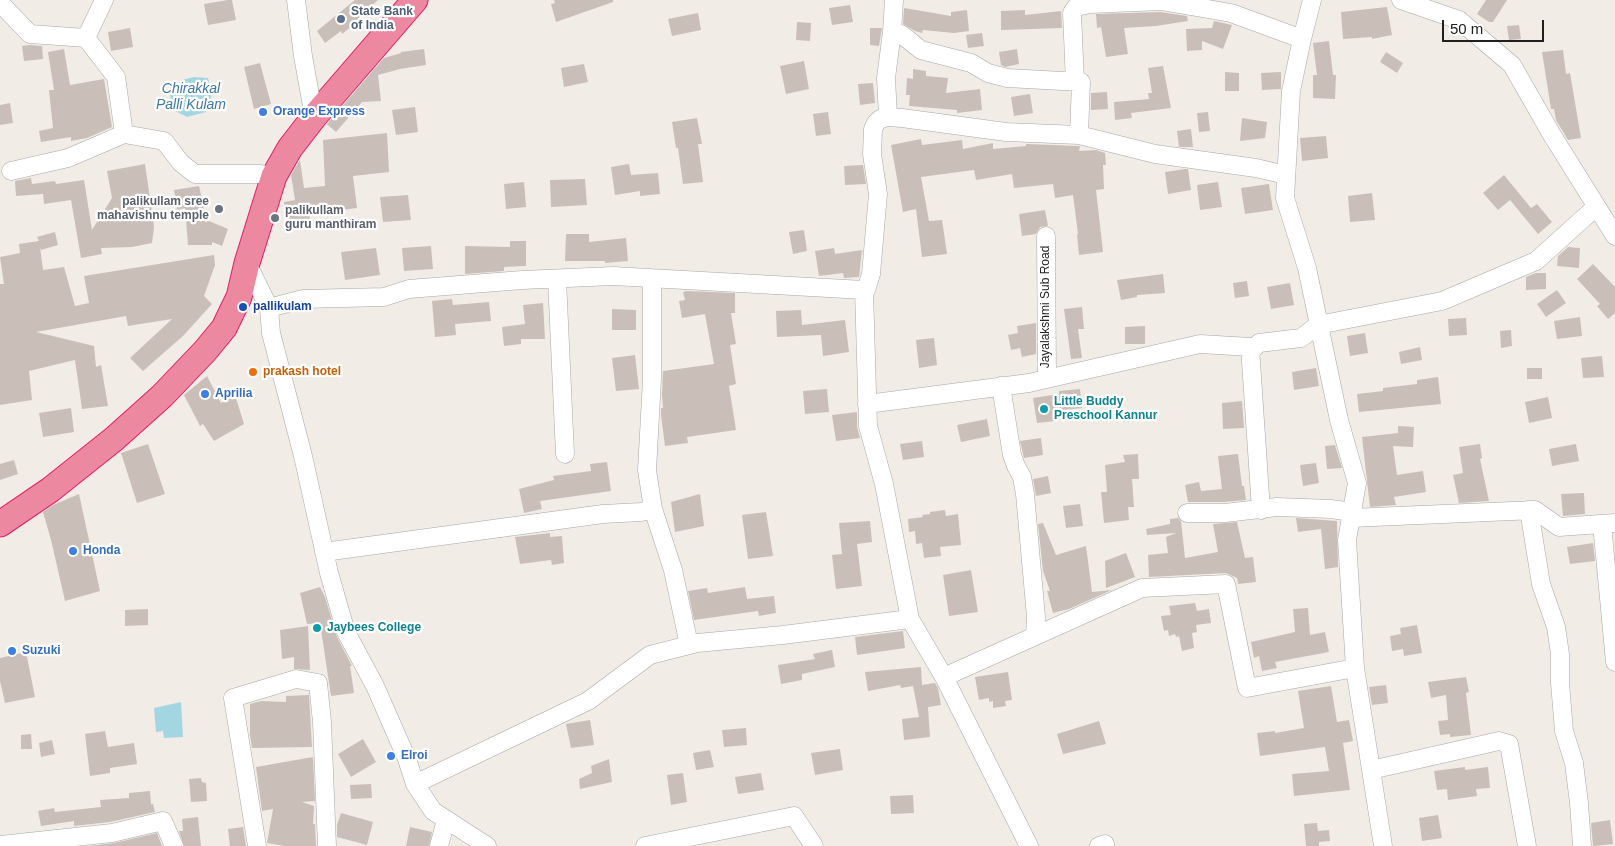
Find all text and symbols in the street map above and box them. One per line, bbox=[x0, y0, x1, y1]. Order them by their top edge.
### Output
place label: State Bank of India bbox=[351, 5, 413, 33]
scale bar bbox=[1445, 10, 1548, 42]
marker: State Bank of India bbox=[335, 13, 347, 25]
text: 50 m bbox=[1450, 20, 1483, 37]
water label: Chirakkal Palli Kulam bbox=[156, 81, 226, 114]
place label: Orange Express bbox=[273, 105, 365, 119]
marker: Orange Express bbox=[257, 106, 269, 118]
place label: palikullam sree mahavishnu temple bbox=[97, 195, 209, 223]
marker: palikullam sree mahavishnu temple bbox=[213, 203, 225, 215]
place label: palikullam guru manthiram bbox=[285, 204, 376, 232]
marker: palikullam guru manthiram bbox=[269, 212, 281, 224]
street label: Jayalakshmi Sub Road bbox=[1039, 246, 1053, 368]
place label: pallikulam bbox=[253, 300, 312, 314]
marker: pallikulam bbox=[237, 301, 249, 313]
place label: prakash hotel bbox=[263, 365, 341, 379]
marker: prakash hotel bbox=[247, 366, 259, 378]
place label: Aprilia bbox=[215, 387, 252, 401]
marker: Aprilia bbox=[199, 388, 211, 400]
place label: Little Buddy Preschool Kannur bbox=[1054, 395, 1157, 423]
marker: Little Buddy Preschool Kannur bbox=[1038, 403, 1050, 415]
place label: Honda bbox=[83, 544, 120, 558]
marker: Honda bbox=[67, 545, 79, 557]
place label: Jaybees College bbox=[327, 621, 421, 635]
marker: Jaybees College bbox=[311, 622, 323, 634]
place label: Suzuki bbox=[22, 644, 61, 658]
marker: Suzuki bbox=[6, 645, 18, 657]
place label: Elroi bbox=[401, 749, 428, 763]
marker: Elroi bbox=[385, 750, 397, 762]

